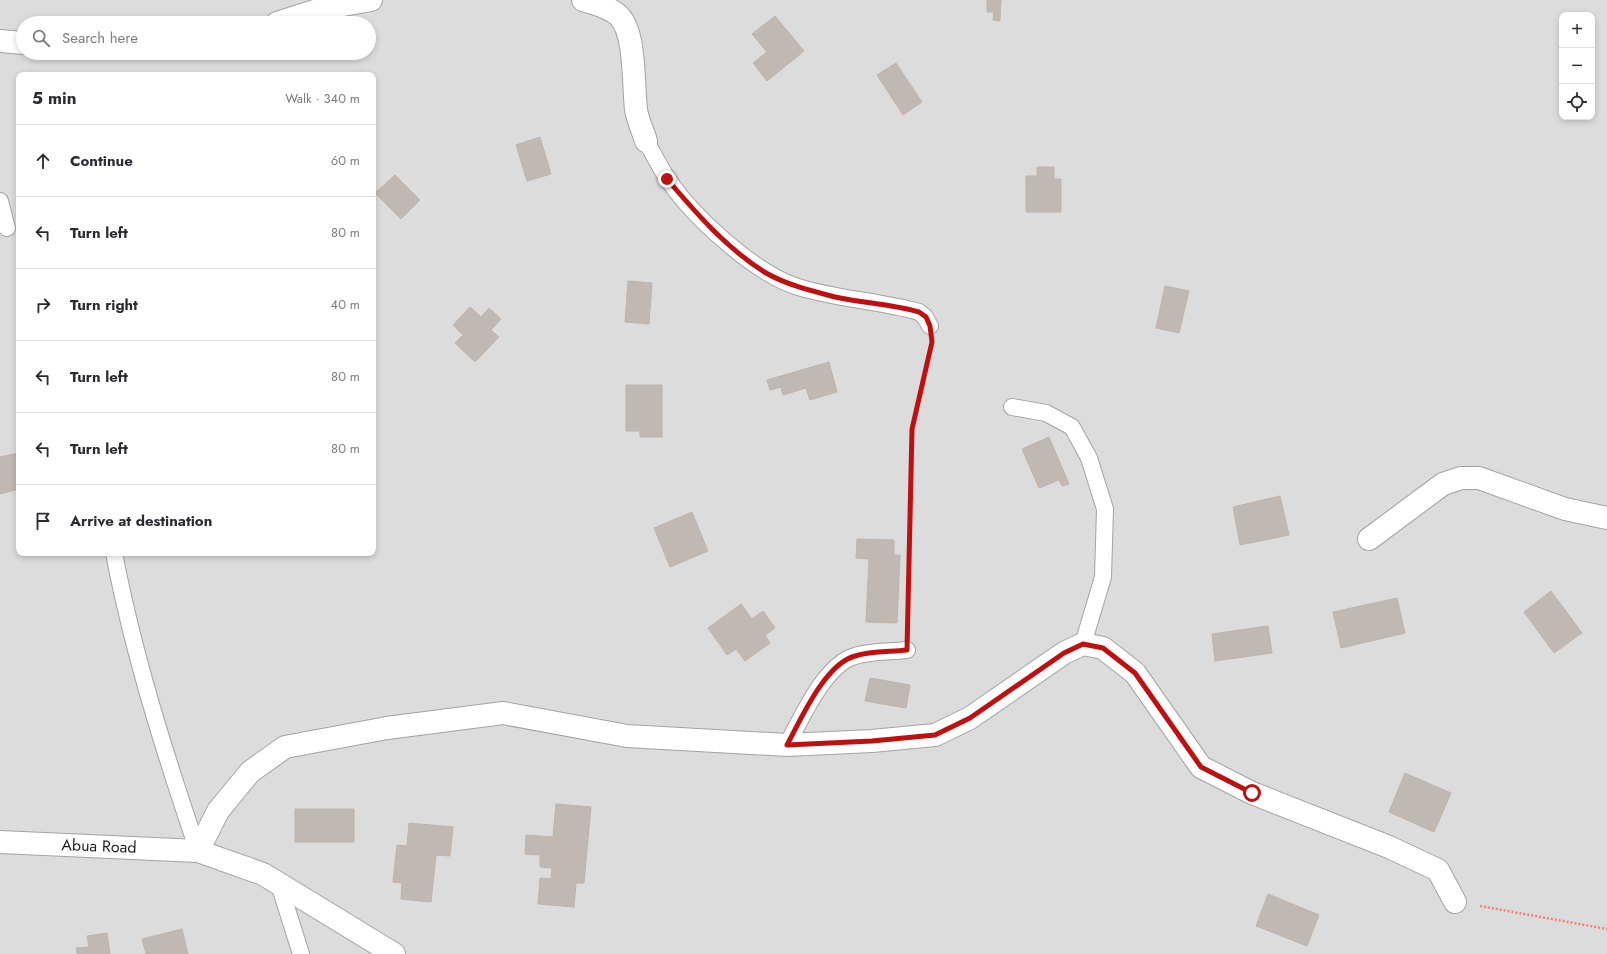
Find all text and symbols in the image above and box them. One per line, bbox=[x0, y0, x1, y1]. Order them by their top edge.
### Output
map controls bbox=[1559, 12, 1595, 120]
button: + bbox=[1559, 12, 1595, 48]
search box bbox=[16, 16, 376, 60]
icon: search bbox=[30, 27, 52, 49]
text: Search here bbox=[62, 27, 138, 49]
button: − bbox=[1559, 48, 1595, 84]
button: locate bbox=[1559, 84, 1595, 120]
text: 5 min bbox=[32, 86, 76, 110]
text: Walk · 340 m bbox=[285, 89, 360, 108]
icon: ahead bbox=[32, 150, 54, 172]
text: Continue bbox=[70, 150, 133, 172]
text: 60 m bbox=[331, 151, 360, 170]
route end bbox=[658, 170, 676, 188]
icon: left bbox=[32, 222, 54, 244]
text: Turn left bbox=[70, 222, 128, 244]
text: 80 m bbox=[331, 223, 360, 242]
icon: right bbox=[32, 294, 54, 316]
text: Turn right bbox=[70, 294, 138, 316]
text: 40 m bbox=[331, 295, 360, 314]
icon: left bbox=[32, 366, 54, 388]
text: Turn left bbox=[70, 366, 128, 388]
text: 80 m bbox=[331, 367, 360, 386]
icon: left bbox=[32, 438, 54, 460]
text: Turn left bbox=[70, 438, 128, 460]
text: 80 m bbox=[331, 439, 360, 458]
icon: arrive bbox=[32, 510, 54, 532]
text: Arrive at destination bbox=[70, 510, 212, 532]
route start bbox=[1243, 784, 1261, 802]
street label: Abua Road bbox=[61, 833, 137, 859]

